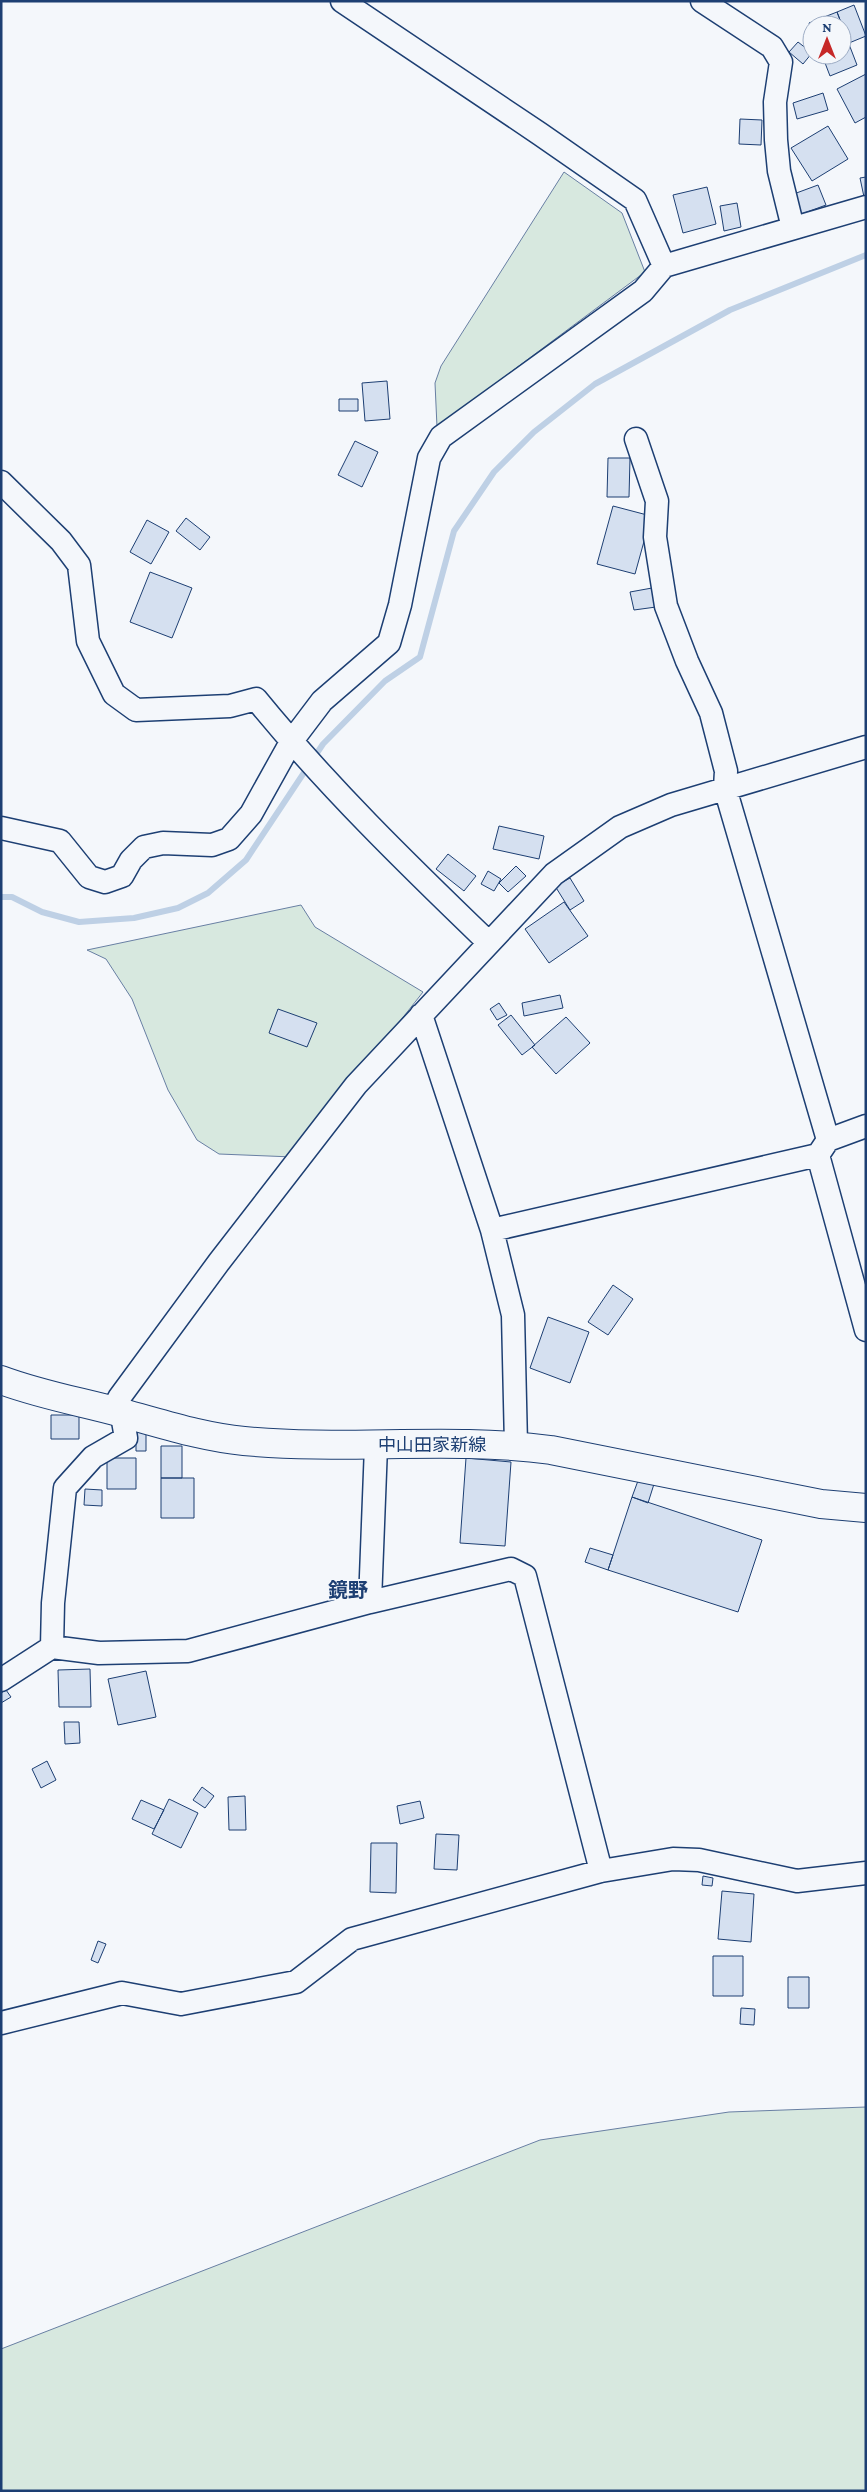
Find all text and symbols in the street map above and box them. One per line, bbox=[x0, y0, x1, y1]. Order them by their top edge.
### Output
north arrow bbox=[802, 15, 852, 65]
text: N bbox=[822, 19, 832, 35]
street label: 中山田家新線 bbox=[378, 1435, 486, 1455]
district label: 鏡野 bbox=[328, 1579, 368, 1601]

